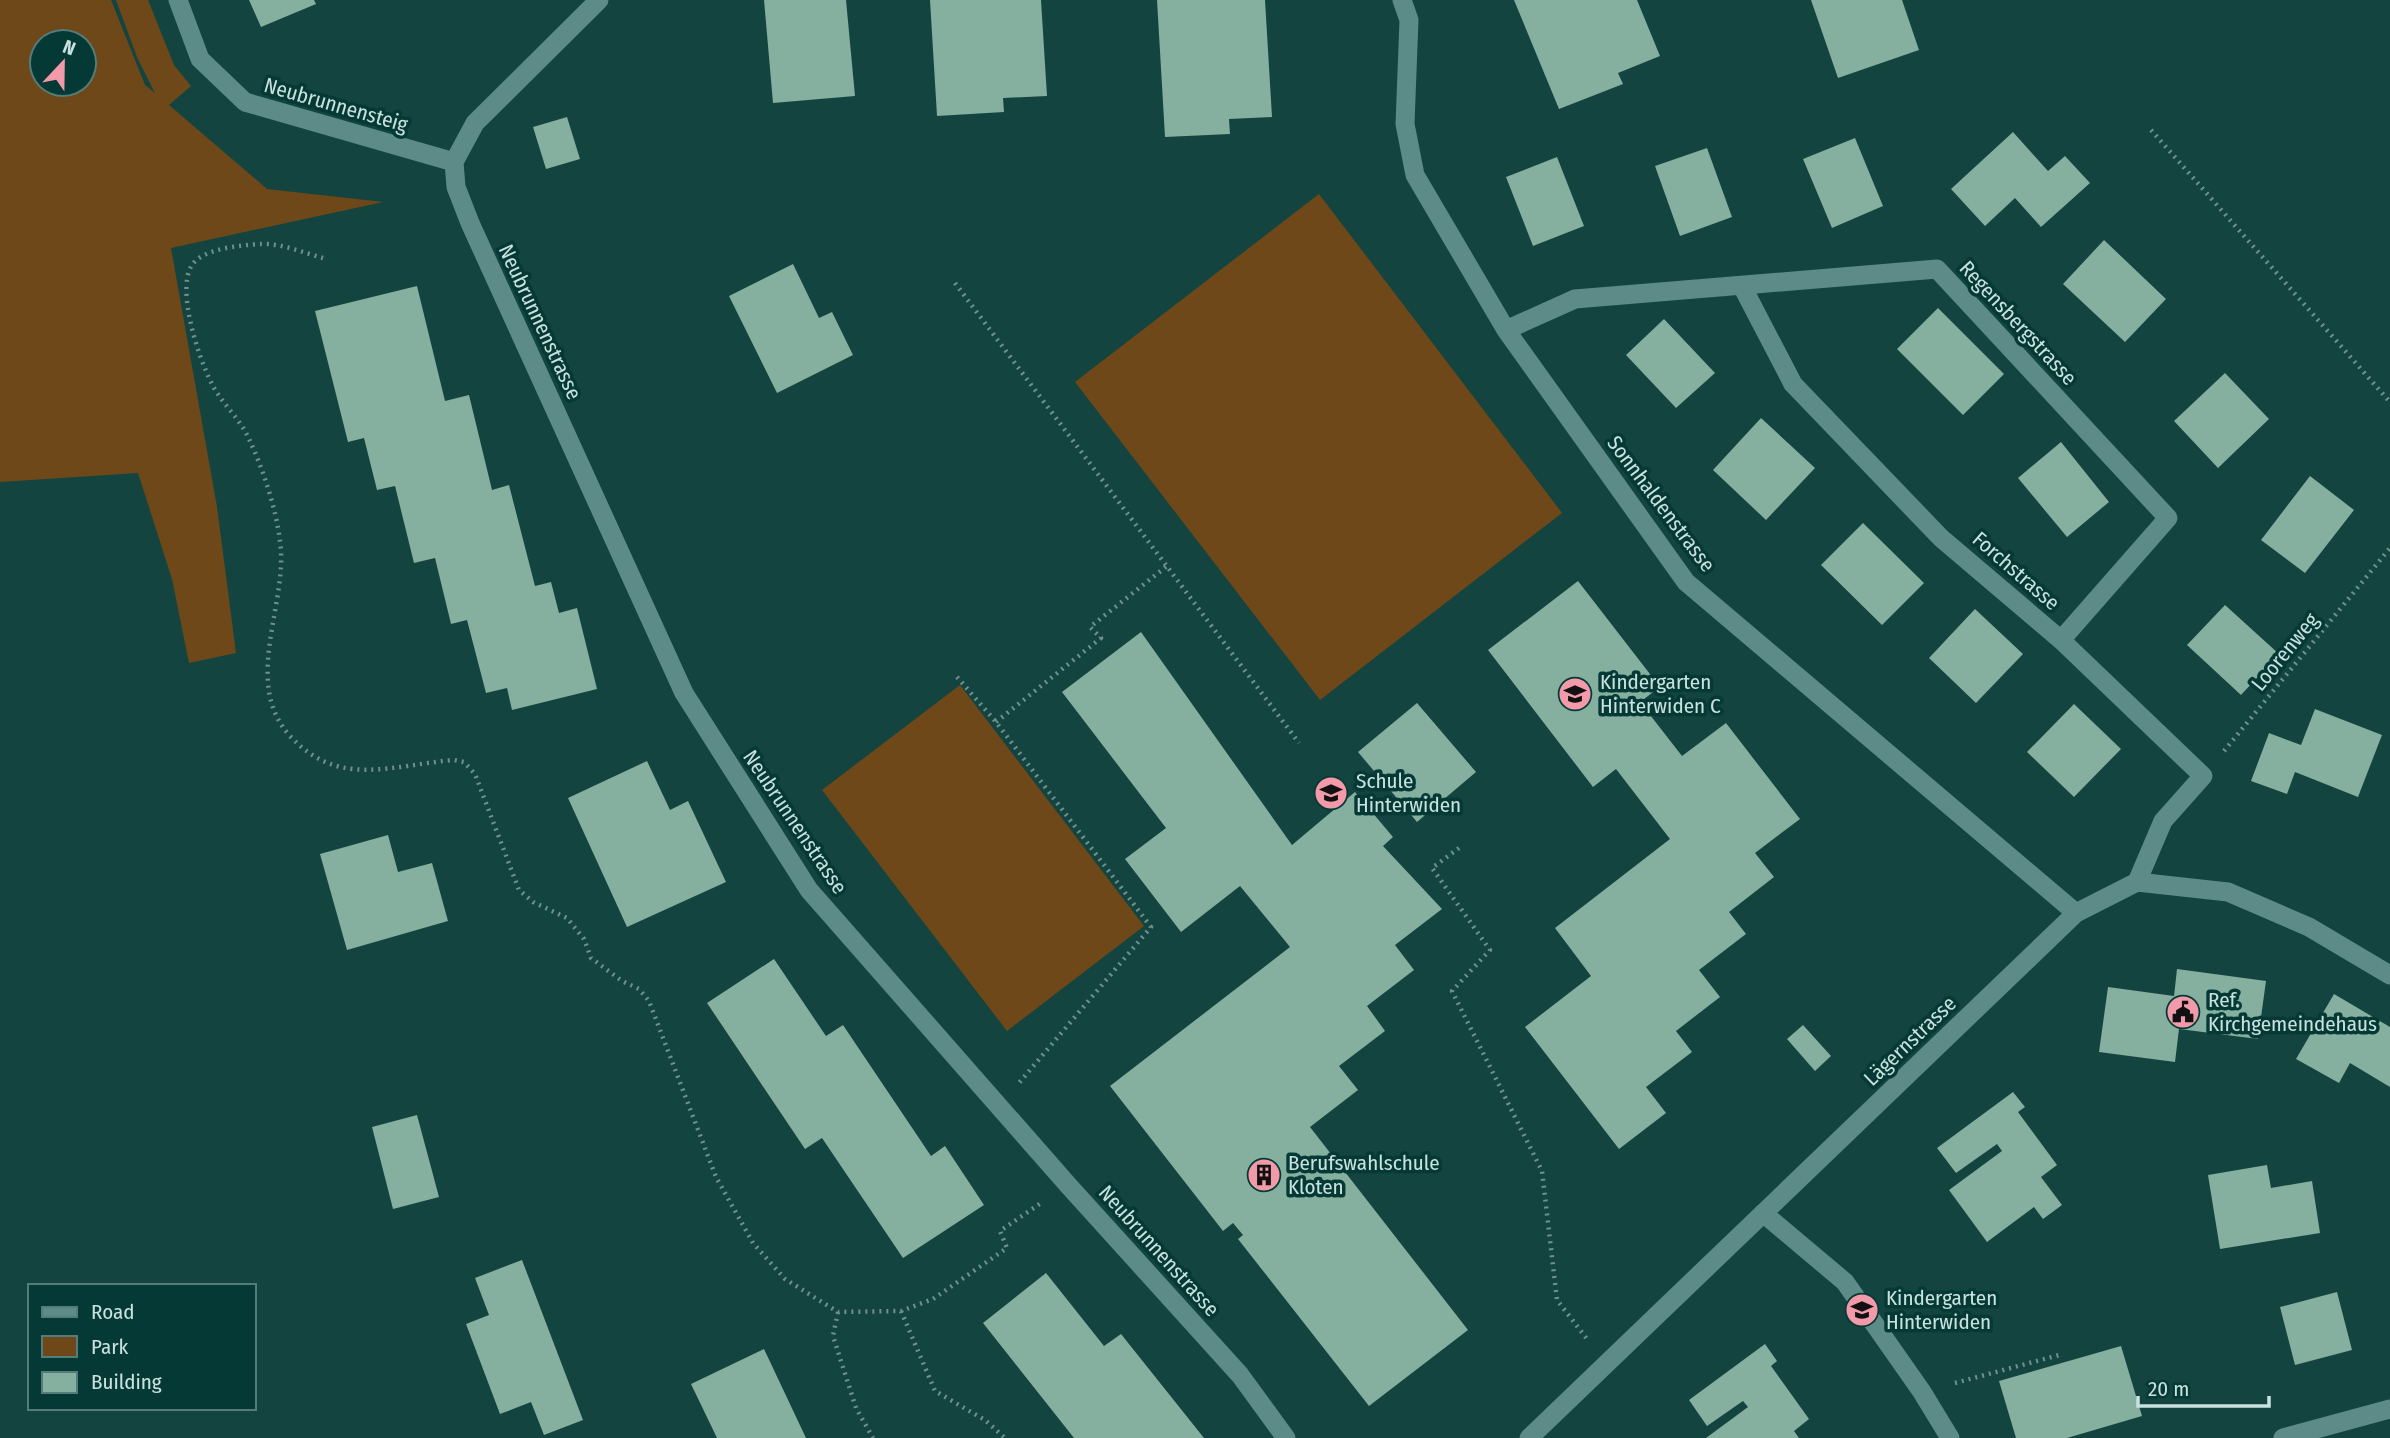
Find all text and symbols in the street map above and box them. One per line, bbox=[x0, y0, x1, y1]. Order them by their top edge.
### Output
north arrow bbox=[28, 28, 98, 98]
text: N bbox=[60, 35, 79, 60]
street label: Neubrunnensteig bbox=[261, 72, 411, 138]
street label: Neubrunnenstrasse bbox=[493, 240, 587, 404]
street label: Regensbergstrasse bbox=[1954, 255, 2082, 391]
street label: Sonnhaldenstrasse bbox=[1601, 431, 1721, 577]
street label: Forchstrasse bbox=[1967, 526, 2065, 616]
street label: Loorenweg bbox=[2246, 608, 2324, 696]
place label: Kindergarten Hinterwiden C bbox=[1600, 669, 1721, 719]
school or university icon: Kindergarten Hinterwiden C bbox=[1556, 675, 1594, 713]
street label: Neubrunnenstrasse bbox=[737, 745, 853, 899]
place label: Schule Hinterwiden bbox=[1356, 768, 1461, 818]
school or university icon: Schule Hinterwiden bbox=[1312, 774, 1350, 812]
place label: Ref. Kirchgemeindehaus bbox=[2208, 987, 2377, 1037]
street label: Lägernstrasse bbox=[1858, 991, 1962, 1091]
public building icon: Ref. Kirchgemeindehaus bbox=[2164, 993, 2202, 1031]
place label: Berufswahlschule Kloten bbox=[1288, 1150, 1440, 1200]
building icon: Berufswahlschule Kloten bbox=[1245, 1156, 1283, 1194]
street label: Neubrunnenstrasse bbox=[1093, 1180, 1225, 1322]
legend bbox=[28, 1284, 256, 1410]
place label: Kindergarten Hinterwiden bbox=[1886, 1285, 1997, 1335]
school or university icon: Kindergarten Hinterwiden bbox=[1843, 1291, 1881, 1329]
text: Road bbox=[91, 1299, 135, 1325]
text: Park bbox=[91, 1334, 129, 1360]
scale bar bbox=[2138, 1364, 2269, 1408]
text: Building bbox=[91, 1369, 162, 1395]
text: 20 m bbox=[2148, 1376, 2189, 1402]

